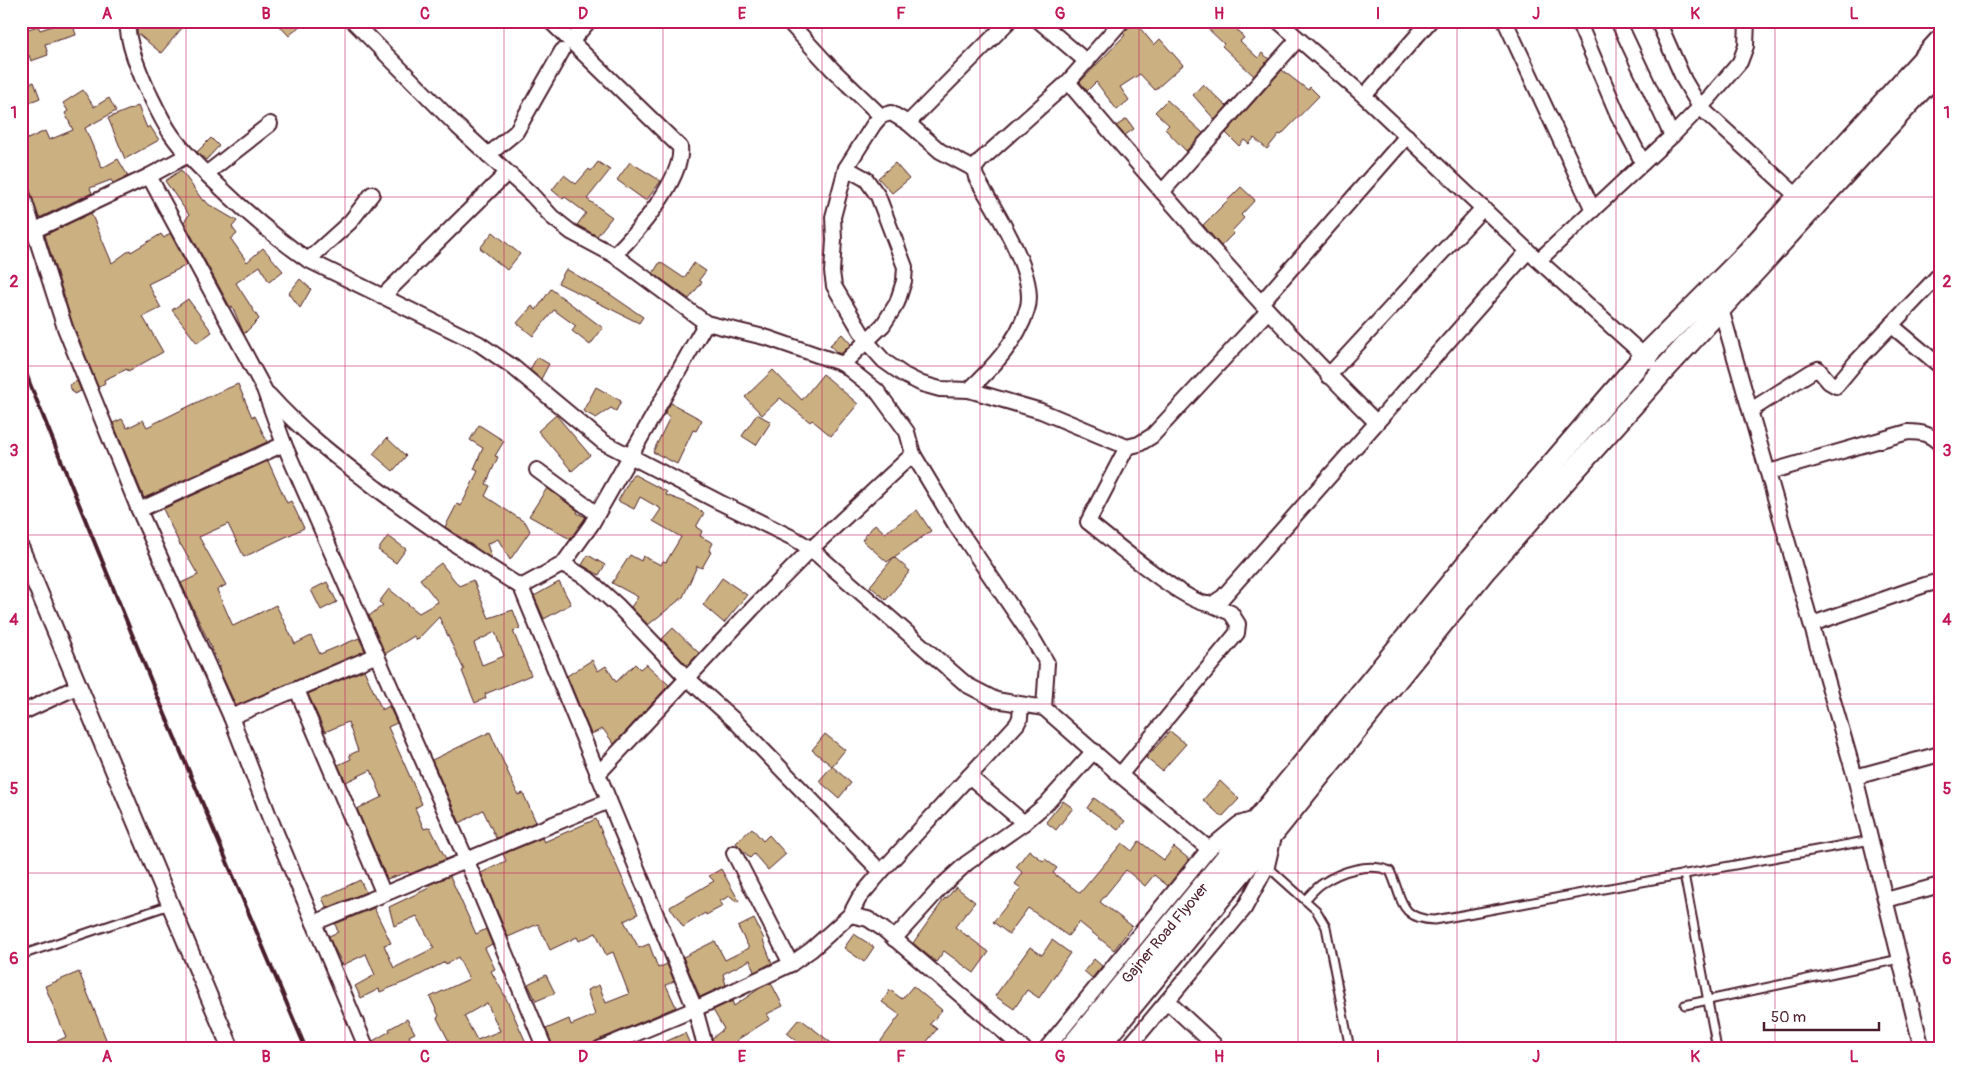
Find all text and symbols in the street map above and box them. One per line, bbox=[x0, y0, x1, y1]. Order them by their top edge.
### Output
text: A bbox=[102, 4, 113, 24]
text: B bbox=[261, 4, 271, 24]
text: C bbox=[420, 4, 430, 24]
text: D bbox=[578, 4, 588, 24]
text: E bbox=[738, 4, 747, 24]
text: F bbox=[896, 4, 906, 24]
text: G bbox=[1055, 4, 1066, 24]
text: H bbox=[1214, 4, 1224, 24]
text: I bbox=[1376, 4, 1380, 24]
text: J bbox=[1532, 4, 1540, 24]
text: K bbox=[1690, 4, 1700, 24]
text: L bbox=[1849, 4, 1859, 24]
text: 1 bbox=[11, 103, 17, 123]
text: 1 bbox=[1944, 103, 1950, 123]
text: 2 bbox=[10, 272, 19, 292]
text: 2 bbox=[1943, 272, 1952, 292]
text: 3 bbox=[10, 441, 19, 461]
text: 3 bbox=[1943, 441, 1952, 461]
text: 4 bbox=[9, 610, 19, 630]
text: 4 bbox=[1942, 610, 1952, 630]
text: 5 bbox=[10, 779, 19, 799]
text: 5 bbox=[1943, 779, 1952, 799]
street label: Gajner Road Flyover bbox=[1118, 879, 1213, 988]
text: 6 bbox=[9, 949, 19, 969]
text: 6 bbox=[1942, 949, 1952, 969]
scale bar bbox=[1764, 1000, 1878, 1032]
text: 50 m bbox=[1771, 1008, 1806, 1027]
text: A bbox=[102, 1047, 113, 1067]
text: B bbox=[261, 1047, 271, 1067]
text: C bbox=[420, 1047, 430, 1067]
text: D bbox=[578, 1047, 588, 1067]
text: E bbox=[738, 1047, 747, 1067]
text: F bbox=[896, 1047, 906, 1067]
text: G bbox=[1055, 1047, 1066, 1067]
text: H bbox=[1214, 1047, 1224, 1067]
text: I bbox=[1376, 1047, 1380, 1067]
text: J bbox=[1532, 1047, 1540, 1067]
text: K bbox=[1690, 1047, 1700, 1067]
text: L bbox=[1849, 1047, 1859, 1067]

